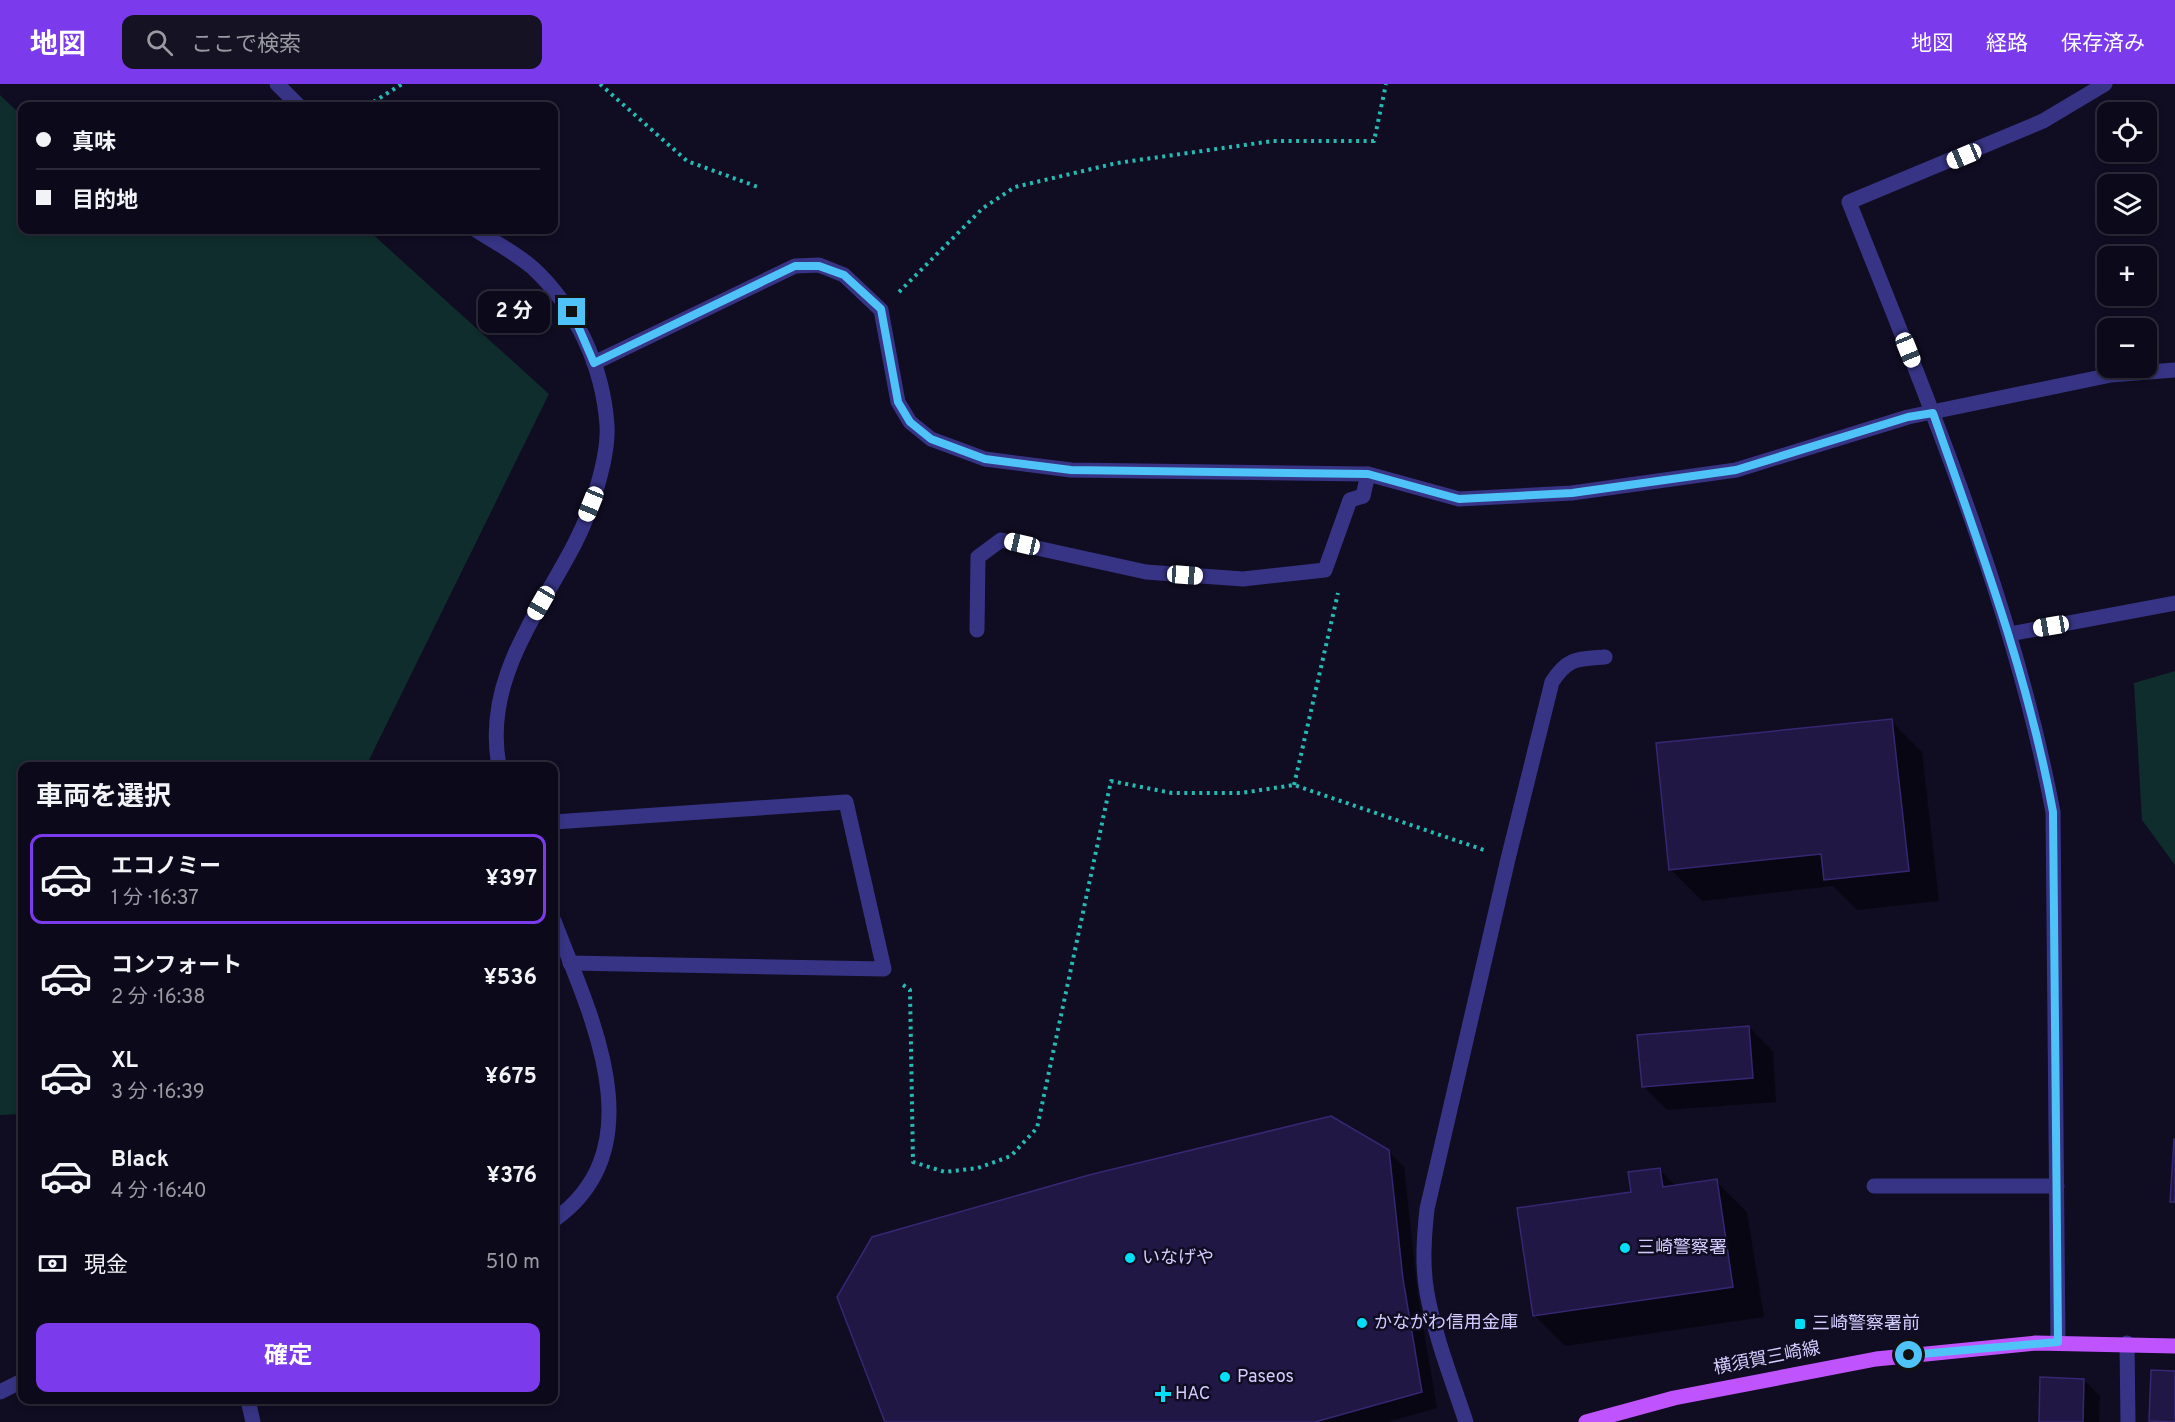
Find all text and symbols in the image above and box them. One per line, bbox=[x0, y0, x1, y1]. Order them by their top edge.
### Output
search box bbox=[122, 15, 542, 69]
icon: search bbox=[143, 26, 176, 59]
text: 地図 bbox=[30, 28, 86, 64]
text: 地図 bbox=[1911, 31, 1953, 58]
text: 経路 bbox=[1986, 31, 2028, 58]
text: 保存済み bbox=[2061, 31, 2145, 58]
text: ここで検索 bbox=[191, 32, 301, 59]
map controls bbox=[2097, 102, 2157, 378]
button: locate bbox=[2097, 102, 2157, 162]
text: 真味 bbox=[72, 130, 116, 157]
car bbox=[1944, 141, 1984, 171]
button: layers bbox=[2097, 174, 2157, 234]
text: 目的地 bbox=[72, 188, 138, 215]
button: + bbox=[2097, 246, 2157, 306]
callout: 2 分 bbox=[479, 291, 551, 333]
route end bbox=[558, 298, 585, 325]
text: 2 分 bbox=[495, 299, 533, 325]
button: − bbox=[2097, 318, 2157, 378]
car bbox=[1893, 330, 1923, 370]
car bbox=[576, 484, 606, 524]
car bbox=[1002, 531, 1042, 557]
car bbox=[1166, 565, 1204, 585]
car bbox=[524, 583, 558, 623]
car bbox=[2032, 614, 2070, 638]
text: 車両を選択 bbox=[36, 781, 171, 815]
icon: car bbox=[39, 852, 93, 906]
text: エコノミー bbox=[111, 854, 221, 881]
text: ¥397 bbox=[486, 866, 537, 893]
text: 1 分 · 16:37 bbox=[111, 886, 199, 912]
icon: car bbox=[39, 951, 93, 1005]
text: コンフォート bbox=[111, 953, 242, 980]
text: ¥536 bbox=[483, 965, 537, 992]
text: 2 分 · 16:38 bbox=[111, 985, 206, 1011]
text: XL bbox=[111, 1048, 138, 1075]
icon: car bbox=[39, 1050, 93, 1104]
text: ¥675 bbox=[485, 1064, 537, 1091]
text: 3 分 · 16:39 bbox=[111, 1080, 205, 1106]
text: Black bbox=[111, 1147, 169, 1174]
icon: car bbox=[39, 1149, 93, 1203]
text: ¥376 bbox=[487, 1163, 537, 1190]
text: 4 分 · 16:40 bbox=[111, 1179, 207, 1205]
place label: 三崎警察署 bbox=[1637, 1237, 1727, 1260]
marker: 三崎警察署 bbox=[1618, 1241, 1632, 1255]
icon: cash bbox=[36, 1247, 69, 1280]
place label: いなげや bbox=[1142, 1247, 1214, 1270]
text: 510 m bbox=[486, 1250, 540, 1276]
marker: いなげや bbox=[1123, 1251, 1137, 1265]
text: 現金 bbox=[84, 1253, 128, 1280]
place label: かながわ信用金庫 bbox=[1374, 1312, 1518, 1335]
place label: 三崎警察署前 bbox=[1812, 1313, 1920, 1336]
marker: かながわ信用金庫 bbox=[1355, 1316, 1369, 1330]
marker: 三崎警察署前 bbox=[1793, 1317, 1807, 1331]
button: 確定 bbox=[36, 1323, 540, 1392]
street label: 横須賀三崎線 bbox=[1712, 1337, 1822, 1381]
route start bbox=[1895, 1341, 1922, 1368]
place label: Paseos bbox=[1237, 1366, 1294, 1389]
marker: Paseos bbox=[1218, 1370, 1232, 1384]
place label: HAC bbox=[1175, 1383, 1210, 1406]
marker: HAC bbox=[1156, 1387, 1170, 1401]

